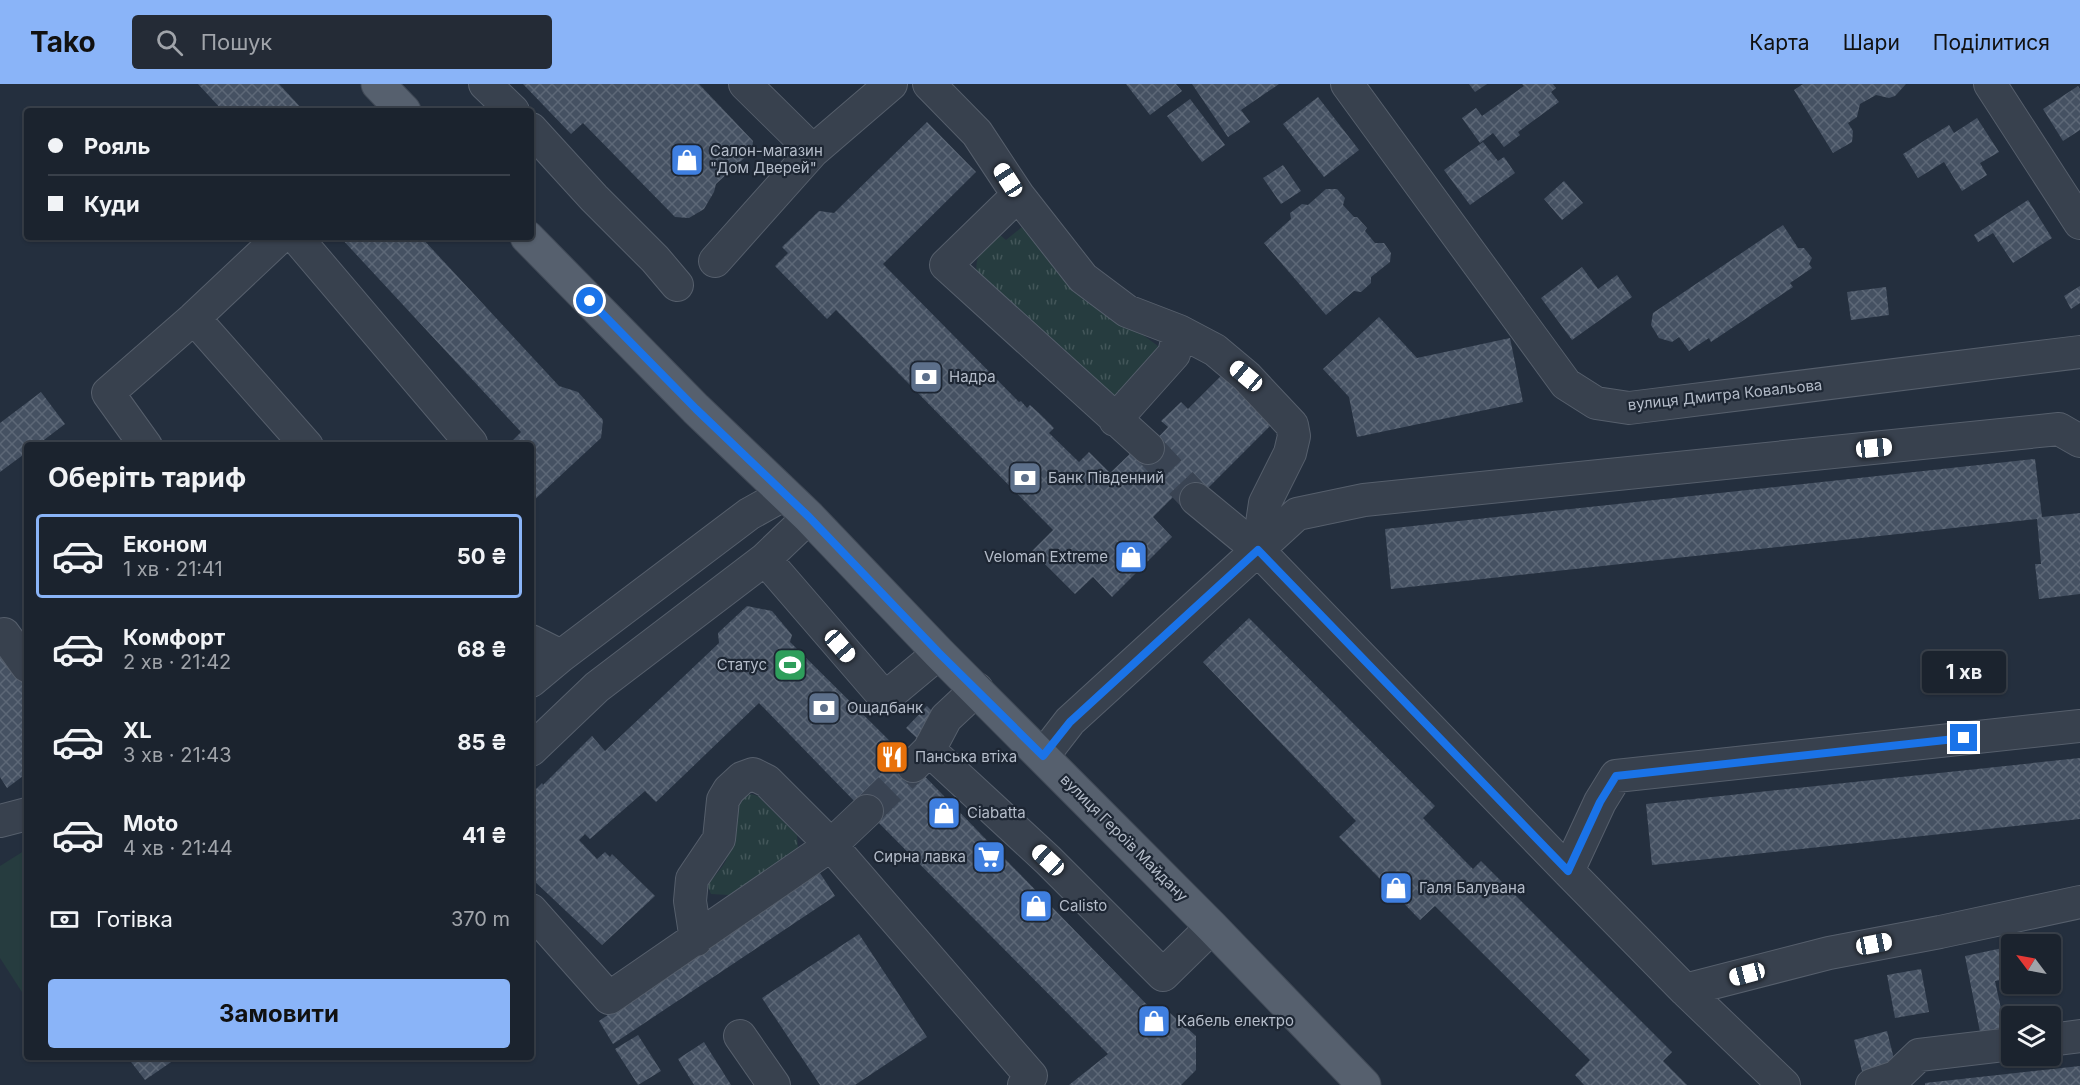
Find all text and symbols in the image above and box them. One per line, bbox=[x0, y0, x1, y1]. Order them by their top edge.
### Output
search box bbox=[132, 15, 552, 69]
text: Tako bbox=[30, 25, 96, 59]
icon: search bbox=[153, 26, 186, 59]
text: Пошук bbox=[201, 29, 272, 55]
text: Карта bbox=[1749, 30, 1810, 55]
text: Шари bbox=[1843, 30, 1900, 55]
text: Поділитися bbox=[1933, 30, 2050, 55]
text: Рояль bbox=[84, 133, 151, 159]
place label: Салон-магазин "Дом Дверей" bbox=[710, 141, 823, 177]
shop icon: Салон-магазин "Дом Дверей" bbox=[669, 142, 705, 178]
car bbox=[991, 160, 1025, 200]
text: Куди bbox=[84, 191, 140, 217]
route start bbox=[576, 287, 603, 314]
car bbox=[1226, 358, 1266, 394]
bank icon: Надра bbox=[908, 359, 944, 395]
place label: Надра bbox=[949, 367, 996, 386]
street label: вулиця Дмитра Ковальова bbox=[1627, 375, 1823, 414]
car bbox=[1855, 437, 1893, 459]
bank icon: Банк Південний bbox=[1007, 460, 1043, 496]
text: Оберіть тариф bbox=[48, 461, 246, 494]
place label: Банк Південний bbox=[1048, 468, 1164, 487]
icon: car bbox=[51, 529, 105, 583]
text: Економ bbox=[123, 531, 207, 557]
shop icon: Veloman Extreme bbox=[1113, 539, 1149, 575]
text: 50 ₴ bbox=[457, 543, 507, 569]
place label: Veloman Extreme bbox=[984, 547, 1108, 566]
text: 1 хв · 21:41 bbox=[123, 557, 223, 581]
icon: car bbox=[51, 622, 105, 676]
text: Комфорт bbox=[123, 624, 225, 650]
car bbox=[821, 627, 859, 665]
text: 68 ₴ bbox=[457, 636, 507, 662]
sports icon: Статус bbox=[772, 647, 808, 683]
text: 2 хв · 21:42 bbox=[123, 650, 231, 674]
callout: 1 хв bbox=[1922, 651, 2006, 693]
place label: Статус bbox=[717, 655, 767, 674]
text: 1 хв bbox=[1946, 660, 1982, 684]
bank icon: Ощадбанк bbox=[806, 690, 842, 726]
place label: Ощадбанк bbox=[847, 698, 923, 717]
icon: car bbox=[51, 715, 105, 769]
text: XL bbox=[123, 717, 152, 743]
route end bbox=[1950, 724, 1977, 751]
text: 85 ₴ bbox=[457, 729, 507, 755]
restaurant icon: Панська втіха bbox=[874, 739, 910, 775]
text: 3 хв · 21:43 bbox=[123, 743, 232, 767]
place label: Панська втіха bbox=[915, 747, 1017, 766]
street label: вулиця Героїв Майдану bbox=[1057, 770, 1192, 906]
shop icon: Ciabatta bbox=[926, 795, 962, 831]
place label: Ciabatta bbox=[967, 803, 1026, 822]
icon: car bbox=[51, 808, 105, 862]
text: Moto bbox=[123, 810, 178, 836]
text: 41 ₴ bbox=[462, 822, 507, 848]
text: 4 хв · 21:44 bbox=[123, 836, 233, 860]
supermarket icon: Сирна лавка bbox=[971, 839, 1007, 875]
car bbox=[1029, 841, 1067, 879]
place label: Сирна лавка bbox=[873, 847, 966, 866]
shop icon: Галя Балувана bbox=[1378, 870, 1414, 906]
place label: Галя Балувана bbox=[1419, 878, 1525, 897]
shop icon: Calisto bbox=[1018, 888, 1054, 924]
place label: Calisto bbox=[1059, 896, 1107, 915]
icon: cash bbox=[48, 903, 81, 936]
text: Готівка bbox=[96, 906, 173, 932]
text: 370 m bbox=[451, 907, 510, 931]
car bbox=[1855, 932, 1893, 956]
north arrow bbox=[2001, 934, 2061, 994]
map controls bbox=[2001, 934, 2061, 1066]
car bbox=[1727, 961, 1767, 987]
button: Замовити bbox=[48, 979, 510, 1048]
shop icon: Кабель електро bbox=[1136, 1003, 1172, 1039]
button: layers bbox=[2001, 1006, 2061, 1066]
place label: Кабель електро bbox=[1177, 1011, 1294, 1030]

